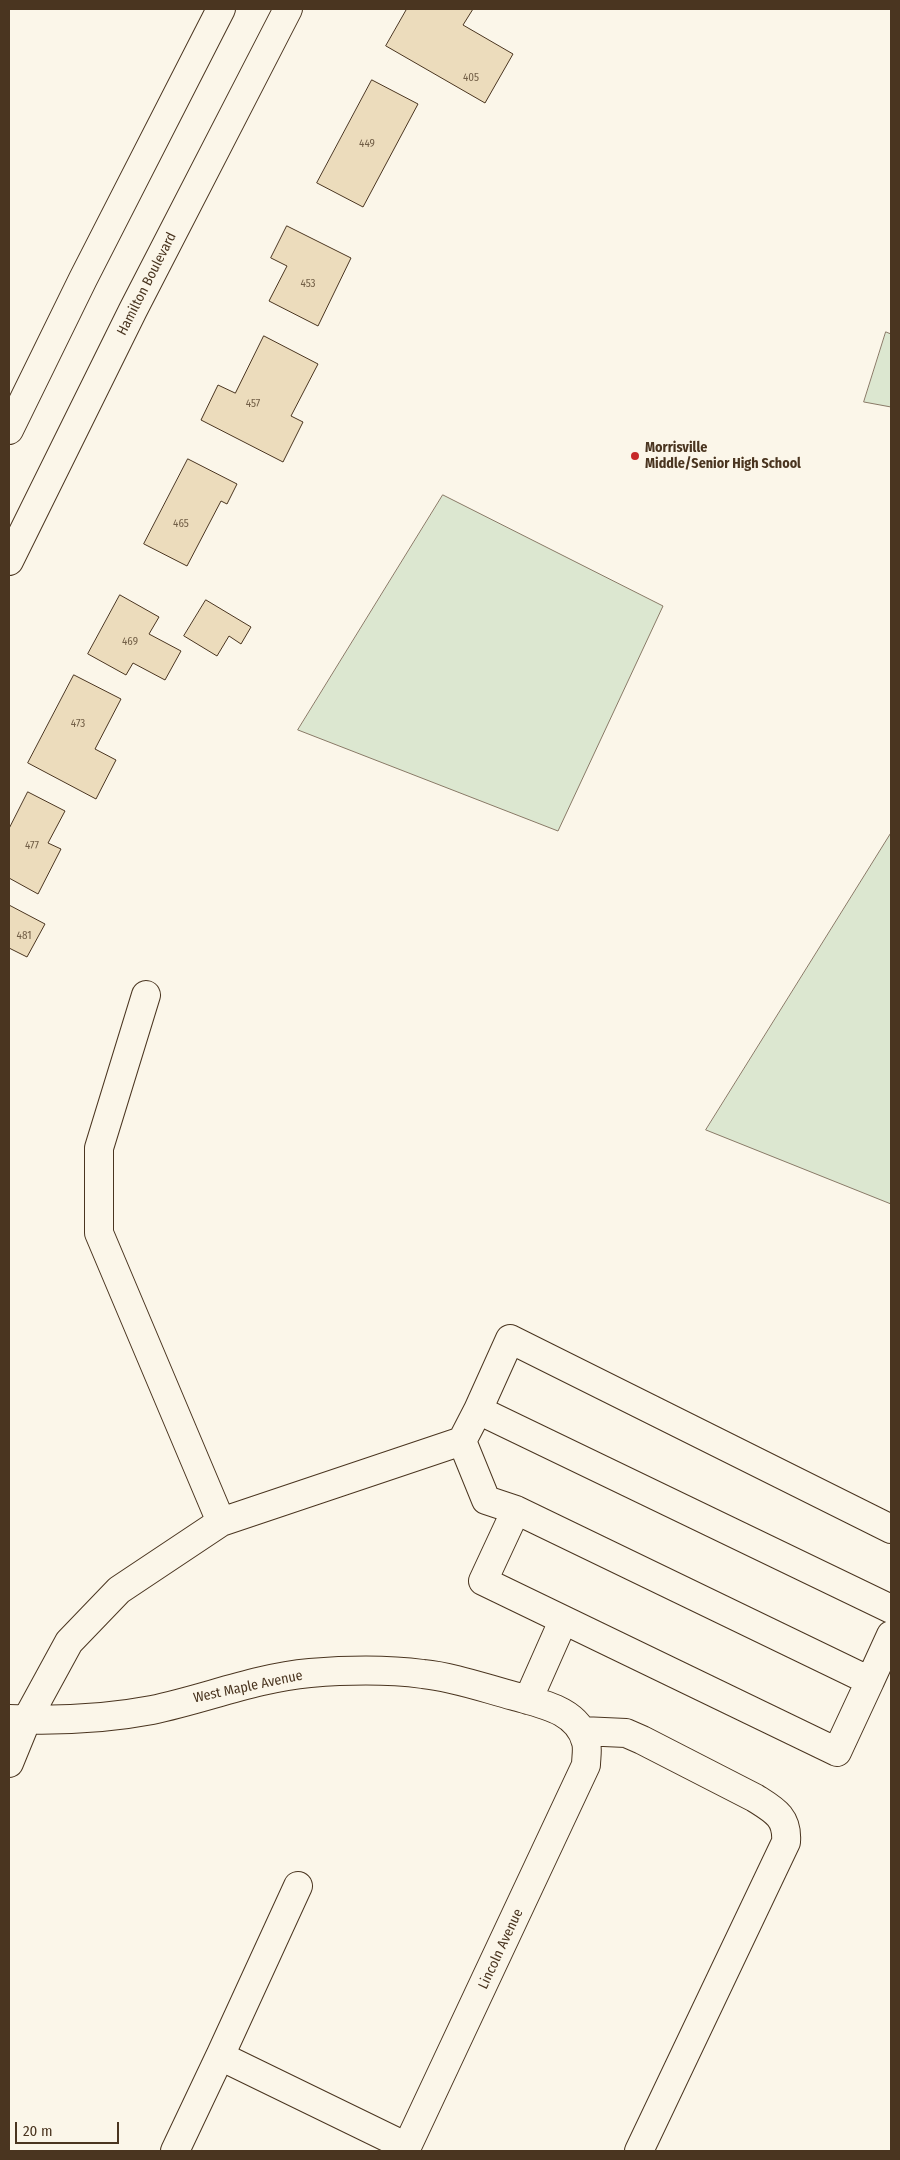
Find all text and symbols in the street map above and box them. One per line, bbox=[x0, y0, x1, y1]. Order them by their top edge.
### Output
house number: 405 bbox=[463, 71, 479, 85]
house number: 449 bbox=[359, 137, 375, 151]
street label: Hamilton Boulevard bbox=[114, 230, 180, 338]
house number: 453 bbox=[300, 277, 316, 291]
house number: 457 bbox=[246, 397, 260, 411]
place label: Morrisville Middle/Senior High School bbox=[645, 440, 801, 472]
marker: Morrisville Middle/Senior High School bbox=[629, 450, 641, 462]
house number: 465 bbox=[173, 517, 189, 531]
house number: 469 bbox=[122, 635, 138, 649]
house number: 473 bbox=[71, 717, 85, 731]
house number: 477 bbox=[25, 839, 39, 853]
house number: 481 bbox=[17, 929, 31, 943]
street label: West Maple Avenue bbox=[192, 1667, 304, 1707]
street label: Lincoln Avenue bbox=[475, 1906, 527, 1992]
scale bar bbox=[18, 2112, 121, 2144]
text: 20 m bbox=[23, 2122, 53, 2140]

